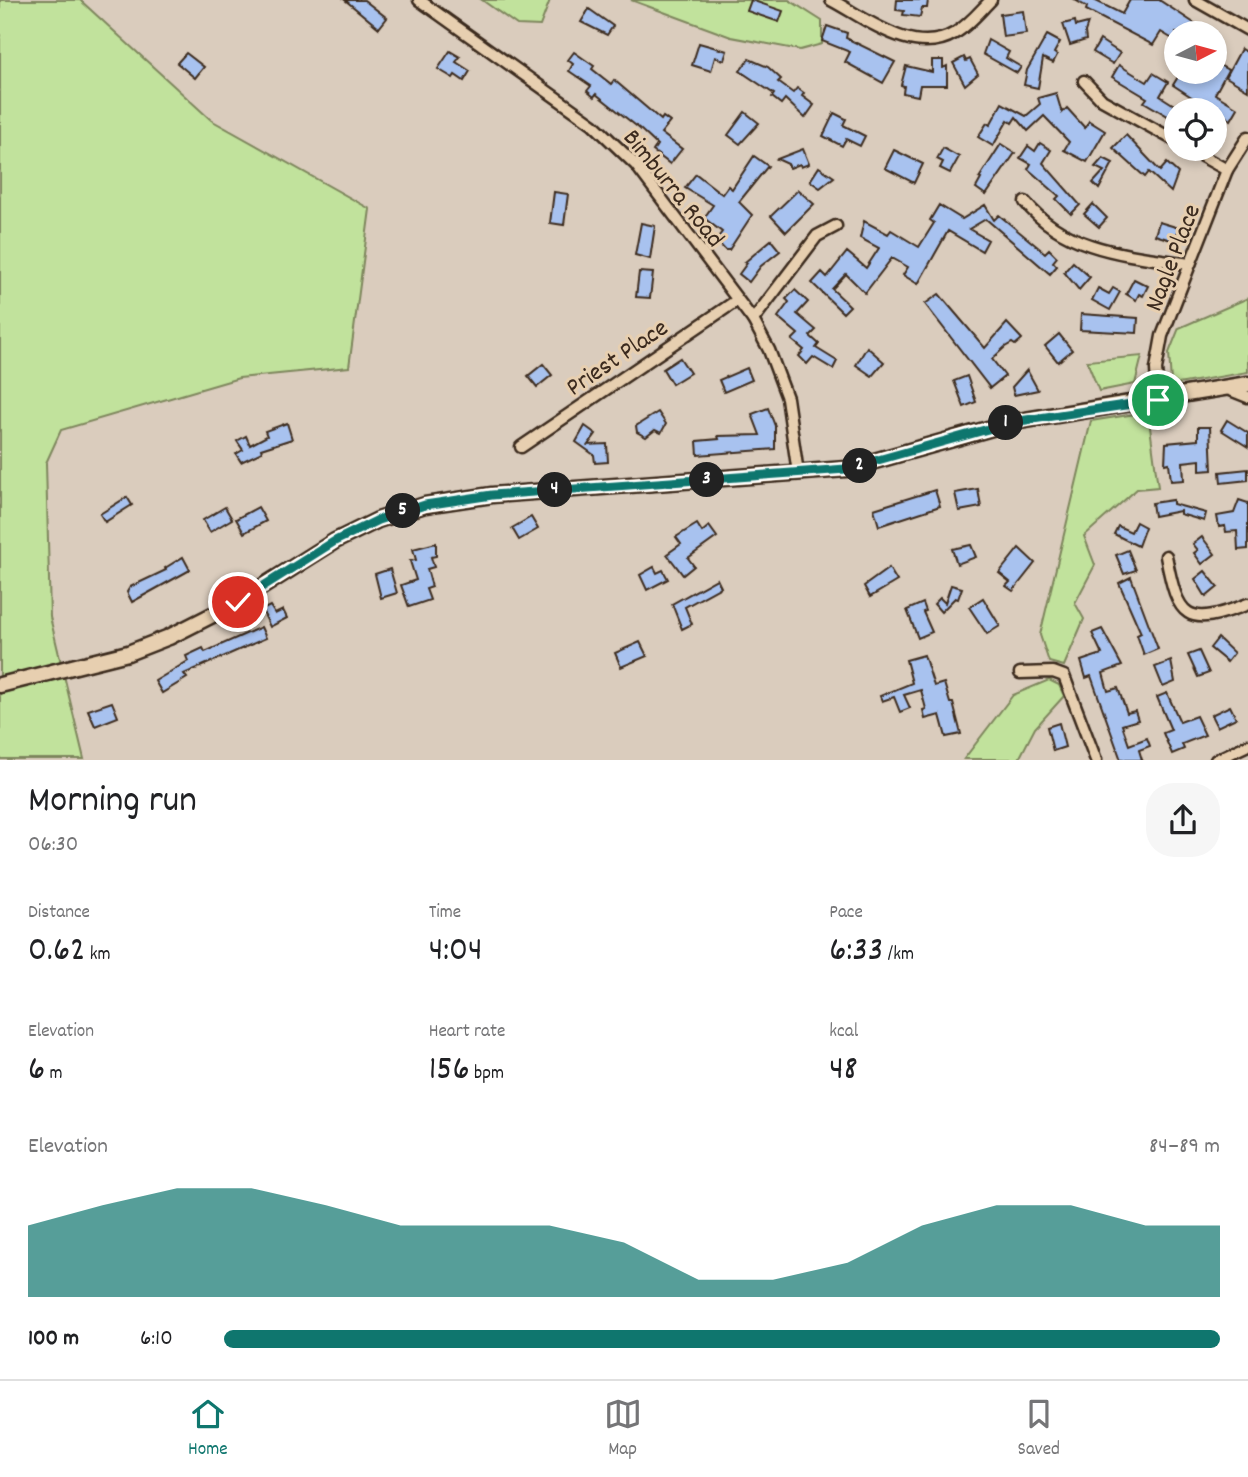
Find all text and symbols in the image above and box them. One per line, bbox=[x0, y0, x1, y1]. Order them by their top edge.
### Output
north arrow bbox=[1164, 21, 1227, 84]
map controls bbox=[1164, 21, 1227, 161]
button: locate bbox=[1164, 98, 1227, 161]
street label: Bimburra Road bbox=[613, 122, 732, 257]
street label: Nagle Place bbox=[1137, 199, 1212, 317]
street label: Priest Place bbox=[559, 311, 676, 407]
pin bbox=[1128, 370, 1188, 430]
icon: arrive bbox=[1139, 381, 1177, 419]
pin: 1 bbox=[988, 406, 1024, 440]
text: 1 bbox=[1003, 409, 1008, 436]
pin: 2 bbox=[842, 448, 878, 484]
text: 2 bbox=[855, 452, 864, 479]
pin: 3 bbox=[690, 462, 724, 498]
text: 3 bbox=[702, 466, 711, 493]
pin: 4 bbox=[538, 472, 572, 508]
text: 4 bbox=[551, 476, 558, 503]
pin: 5 bbox=[386, 494, 420, 528]
text: 5 bbox=[398, 497, 407, 524]
pin bbox=[208, 572, 268, 632]
icon: check bbox=[219, 583, 257, 621]
text: Morning run bbox=[28, 775, 197, 830]
button: share bbox=[1146, 783, 1220, 857]
text: 06:30 bbox=[28, 829, 78, 862]
text: Distance bbox=[28, 900, 90, 927]
text: Time bbox=[429, 900, 461, 927]
text: Pace bbox=[829, 900, 863, 927]
text: 0.62 bbox=[28, 927, 85, 977]
text: 4:04 bbox=[429, 927, 483, 977]
text: 6:33 bbox=[829, 927, 883, 977]
text: km bbox=[85, 942, 111, 969]
text: /km bbox=[883, 942, 914, 969]
text: Elevation bbox=[28, 1019, 94, 1046]
text: Heart rate bbox=[429, 1019, 505, 1046]
text: kcal bbox=[829, 1019, 858, 1046]
text: 6 bbox=[28, 1046, 45, 1096]
text: 156 bbox=[429, 1046, 470, 1096]
text: 48 bbox=[829, 1046, 858, 1096]
text: m bbox=[45, 1061, 63, 1088]
text: bpm bbox=[470, 1061, 504, 1088]
text: Elevation bbox=[28, 1131, 108, 1164]
text: 84–89 m bbox=[1149, 1131, 1220, 1164]
text: 100 m bbox=[28, 1323, 79, 1356]
text: 6:10 bbox=[140, 1323, 173, 1356]
tab: Home bbox=[188, 1395, 228, 1464]
tab: Map bbox=[604, 1395, 642, 1464]
tab: Saved bbox=[1018, 1395, 1060, 1464]

